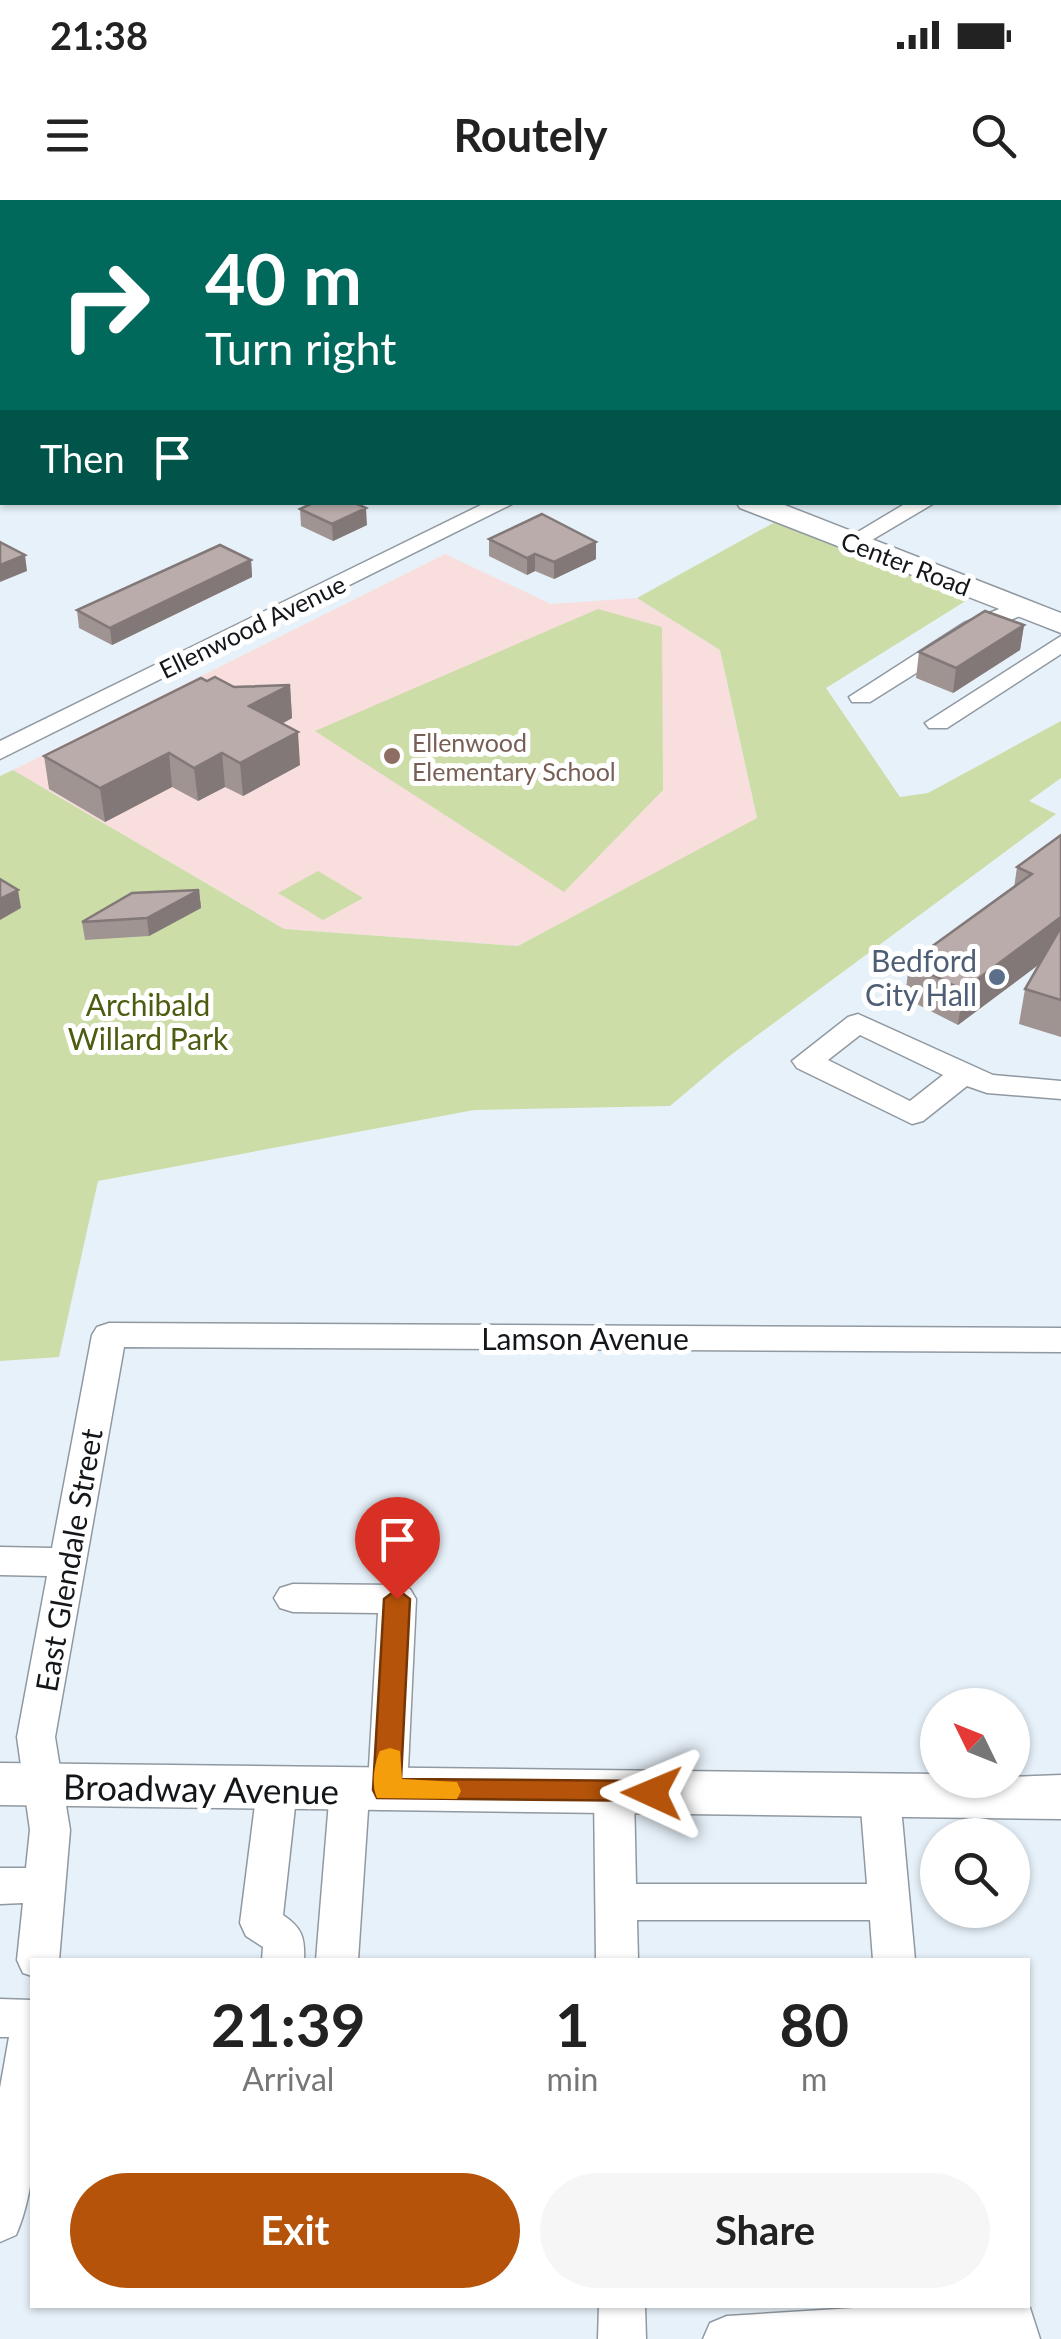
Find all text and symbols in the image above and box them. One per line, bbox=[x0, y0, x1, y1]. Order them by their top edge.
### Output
text: 21:38 bbox=[50, 12, 148, 58]
icon: menu bbox=[40, 108, 95, 163]
text: Routely bbox=[453, 108, 608, 162]
icon: search bbox=[966, 108, 1021, 163]
text: 40 m bbox=[205, 236, 362, 320]
icon: right bbox=[40, 240, 170, 370]
text: Turn right bbox=[205, 321, 396, 375]
icon: arrive bbox=[145, 430, 200, 485]
text: Then bbox=[40, 435, 125, 481]
street label: Center Road bbox=[837, 525, 975, 601]
street label: Ellenwood Avenue bbox=[154, 568, 350, 684]
place label: Ellenwood Elementary School bbox=[412, 727, 616, 786]
marker: Ellenwood Elementary School bbox=[381, 745, 403, 767]
place label: Bedford City Hall bbox=[865, 942, 977, 1012]
marker: Bedford City Hall bbox=[986, 966, 1008, 988]
park label: Archibald Willard Park bbox=[68, 986, 229, 1056]
street label: Lamson Avenue bbox=[481, 1320, 689, 1356]
street label: East Glendale Street bbox=[27, 1426, 109, 1694]
pin bbox=[355, 1497, 440, 1600]
icon: arrive bbox=[370, 1512, 425, 1567]
north arrow bbox=[920, 1688, 1030, 1798]
map controls bbox=[920, 1688, 1030, 1928]
position arrow bbox=[600, 1741, 704, 1845]
street label: Broadway Avenue bbox=[63, 1765, 339, 1811]
button: search bbox=[920, 1818, 1030, 1928]
text: 21:39 bbox=[211, 1988, 366, 2060]
text: 1 bbox=[555, 1988, 590, 2060]
text: 80 bbox=[779, 1988, 849, 2060]
text: Arrival bbox=[242, 2059, 334, 2098]
text: min bbox=[547, 2059, 598, 2098]
text: m bbox=[801, 2059, 827, 2098]
button: Exit bbox=[70, 2173, 520, 2288]
button: Share bbox=[540, 2173, 990, 2288]

